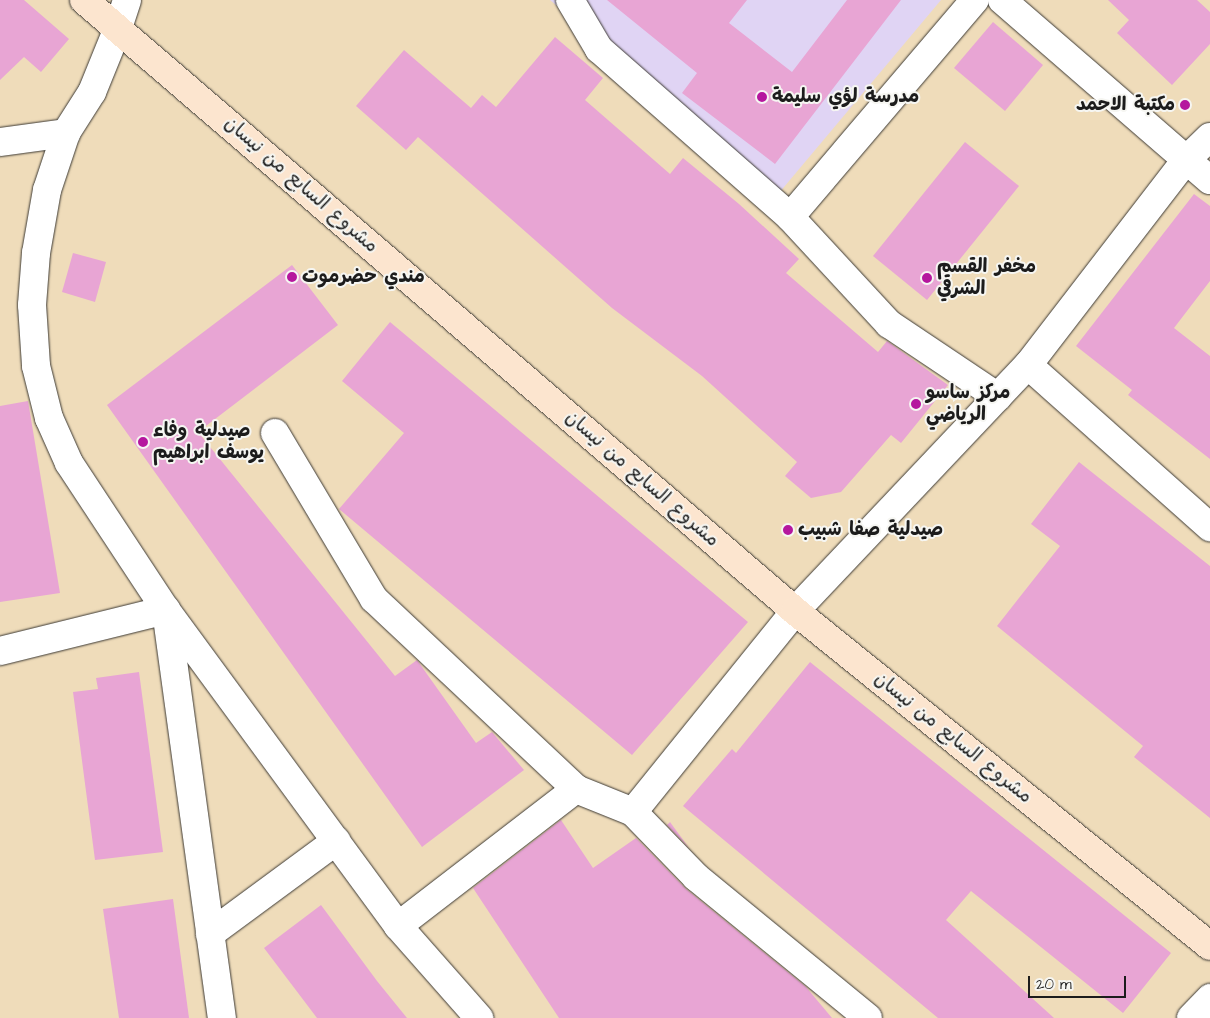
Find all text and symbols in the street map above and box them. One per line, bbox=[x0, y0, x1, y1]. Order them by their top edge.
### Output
place label: مدرسة لؤي سليمة bbox=[772, 86, 919, 108]
marker: مدرسة لؤي سليمة bbox=[756, 91, 768, 103]
place label: مكتبة الاحمد bbox=[1076, 94, 1175, 116]
marker: مكتبة الاحمد bbox=[1179, 99, 1191, 111]
street label: مشروع السابع من نيسان bbox=[220, 112, 382, 258]
place label: مخفر القسم الشرقي bbox=[937, 256, 1036, 300]
place label: مندي حضرموت bbox=[302, 266, 425, 288]
marker: مندي حضرموت bbox=[286, 271, 298, 283]
marker: مخفر القسم الشرقي bbox=[921, 272, 933, 284]
place label: مركز ساسو الرياضي bbox=[926, 382, 1010, 426]
marker: مركز ساسو الرياضي bbox=[910, 398, 922, 410]
street label: مشروع السابع من نيسان bbox=[561, 406, 723, 552]
place label: صيدلية وفاء يوسف ابراهيم bbox=[153, 420, 264, 464]
marker: صيدلية وفاء يوسف ابراهيم bbox=[137, 436, 149, 448]
place label: صيدلية صفا شبيب bbox=[798, 519, 943, 541]
marker: صيدلية صفا شبيب bbox=[782, 524, 794, 536]
street label: مشروع السابع من نيسان bbox=[870, 667, 1036, 809]
scale bar bbox=[1030, 966, 1128, 998]
text: 20 m bbox=[1036, 974, 1072, 995]

